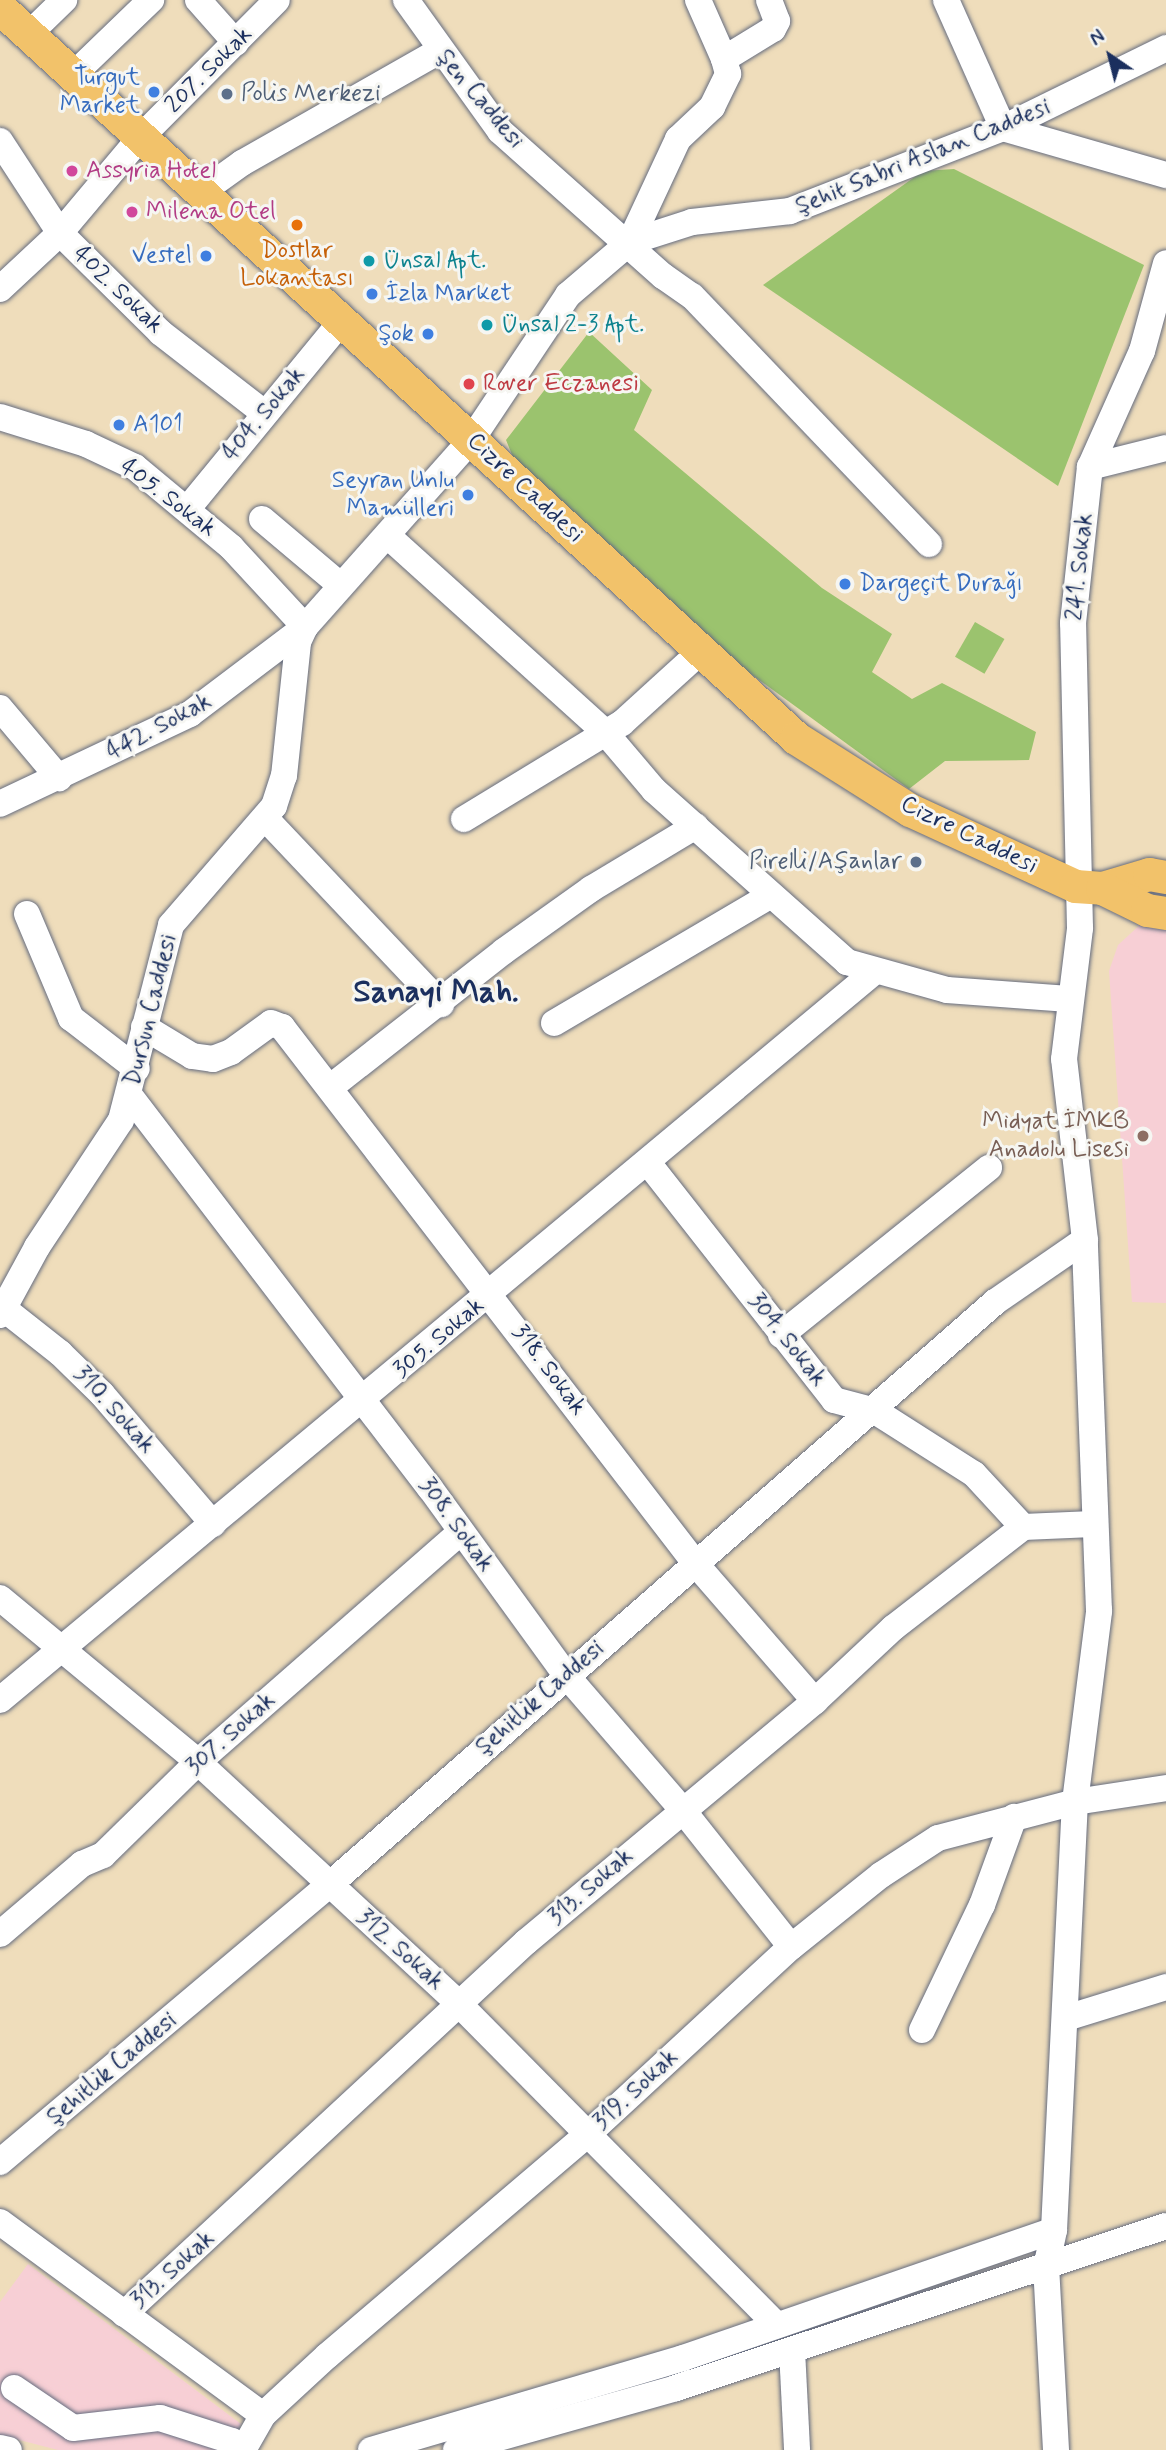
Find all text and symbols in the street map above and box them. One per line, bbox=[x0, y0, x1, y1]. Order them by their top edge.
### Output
street label: 207. Sokak bbox=[160, 21, 258, 119]
north arrow bbox=[1075, 21, 1145, 91]
text: N bbox=[1085, 25, 1110, 52]
street label: Şen Caddesi bbox=[429, 42, 531, 156]
place label: Turgut Market bbox=[60, 64, 140, 120]
place label: Polis Merkezi bbox=[241, 80, 377, 108]
marker: Turgut Market bbox=[146, 84, 162, 100]
marker: Polis Merkezi bbox=[219, 86, 235, 102]
street label: Şehit Sabri Aslan Caddesi bbox=[792, 93, 1054, 221]
place label: Assyria Hotel bbox=[86, 157, 216, 185]
marker: Assyria Hotel bbox=[64, 163, 80, 179]
place label: Milena Otel bbox=[146, 198, 276, 226]
marker: Milena Otel bbox=[124, 204, 140, 220]
marker: Dostlar Lokantası bbox=[289, 217, 305, 233]
place label: Dostlar Lokantası bbox=[240, 237, 354, 293]
street label: 402. Sokak bbox=[67, 240, 169, 340]
place label: Vestel bbox=[132, 242, 192, 270]
place label: Ünsal Apt. bbox=[383, 247, 486, 275]
marker: Vestel bbox=[198, 248, 214, 264]
marker: Ünsal Apt. bbox=[361, 253, 377, 269]
place label: İzla Market bbox=[386, 280, 515, 308]
marker: İzla Market bbox=[364, 286, 380, 302]
place label: Ünsal 2-3 Apt. bbox=[501, 311, 644, 339]
marker: Ünsal 2-3 Apt. bbox=[479, 317, 495, 333]
place label: Şok bbox=[378, 320, 414, 348]
marker: Şok bbox=[420, 326, 436, 342]
street label: 404. Sokak bbox=[216, 361, 312, 467]
place label: Rover Eczanesi bbox=[483, 370, 639, 398]
marker: Rover Eczanesi bbox=[461, 376, 477, 392]
place label: A101 bbox=[133, 411, 182, 439]
marker: A101 bbox=[111, 417, 127, 433]
street label: Cizre Caddesi bbox=[462, 428, 588, 548]
street label: 405. Sokak bbox=[114, 452, 222, 544]
place label: Seyran Unlu Mamülleri bbox=[334, 467, 454, 523]
marker: Seyran Unlu Mamülleri bbox=[460, 487, 476, 503]
street label: 241. Sokak bbox=[1060, 512, 1100, 622]
place label: Dargeçit Durağı bbox=[859, 570, 1022, 598]
marker: Dargeçit Durağı bbox=[837, 576, 853, 592]
street label: 442. Sokak bbox=[101, 687, 217, 767]
street label: Cizre Caddesi bbox=[897, 790, 1041, 880]
place label: Pirelli/Aşanlar bbox=[749, 848, 902, 876]
marker: Pirelli/Aşanlar bbox=[908, 854, 924, 870]
street label: Dursun Caddesi bbox=[118, 931, 184, 1089]
district label: Sanayi Mah. bbox=[353, 973, 519, 1011]
place label: Midyat İMKB Anadolu Lisesi bbox=[982, 1108, 1129, 1164]
marker: Midyat İMKB Anadolu Lisesi bbox=[1135, 1128, 1151, 1144]
street label: 304. Sokak bbox=[742, 1287, 832, 1393]
street label: 305. Sokak bbox=[388, 1292, 490, 1384]
street label: 318. Sokak bbox=[506, 1319, 592, 1421]
street label: 310. Sokak bbox=[67, 1360, 161, 1460]
street label: 308. Sokak bbox=[412, 1472, 500, 1578]
street label: Şehitlik Caddesi bbox=[468, 1633, 612, 1763]
street label: 307. Sokak bbox=[180, 1686, 282, 1782]
street label: 313. Sokak bbox=[543, 1842, 639, 1932]
street label: 312. Sokak bbox=[350, 1903, 450, 1997]
street label: Şehitlik Caddesi bbox=[39, 2005, 185, 2133]
street label: 319. Sokak bbox=[587, 2043, 685, 2137]
street label: 313. Sokak bbox=[125, 2225, 221, 2315]

